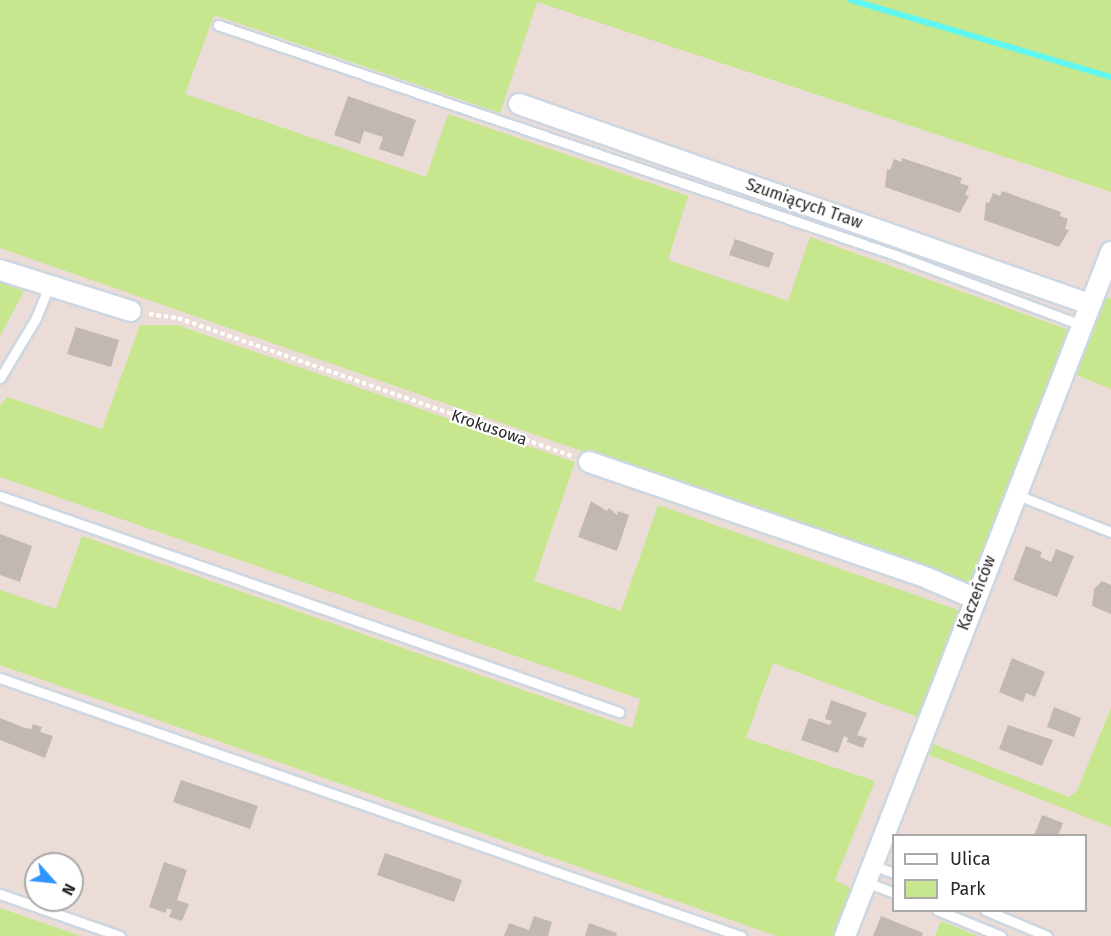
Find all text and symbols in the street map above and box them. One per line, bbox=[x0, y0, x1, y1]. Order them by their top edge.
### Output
street label: Szumiących Traw bbox=[743, 175, 865, 233]
street label: Krokusowa bbox=[449, 406, 529, 450]
street label: Kaczeńców bbox=[954, 553, 1000, 633]
legend bbox=[892, 834, 1087, 912]
text: Ulica bbox=[950, 848, 990, 870]
north arrow bbox=[24, 852, 84, 912]
text: Park bbox=[950, 878, 985, 900]
text: N bbox=[58, 880, 80, 899]

